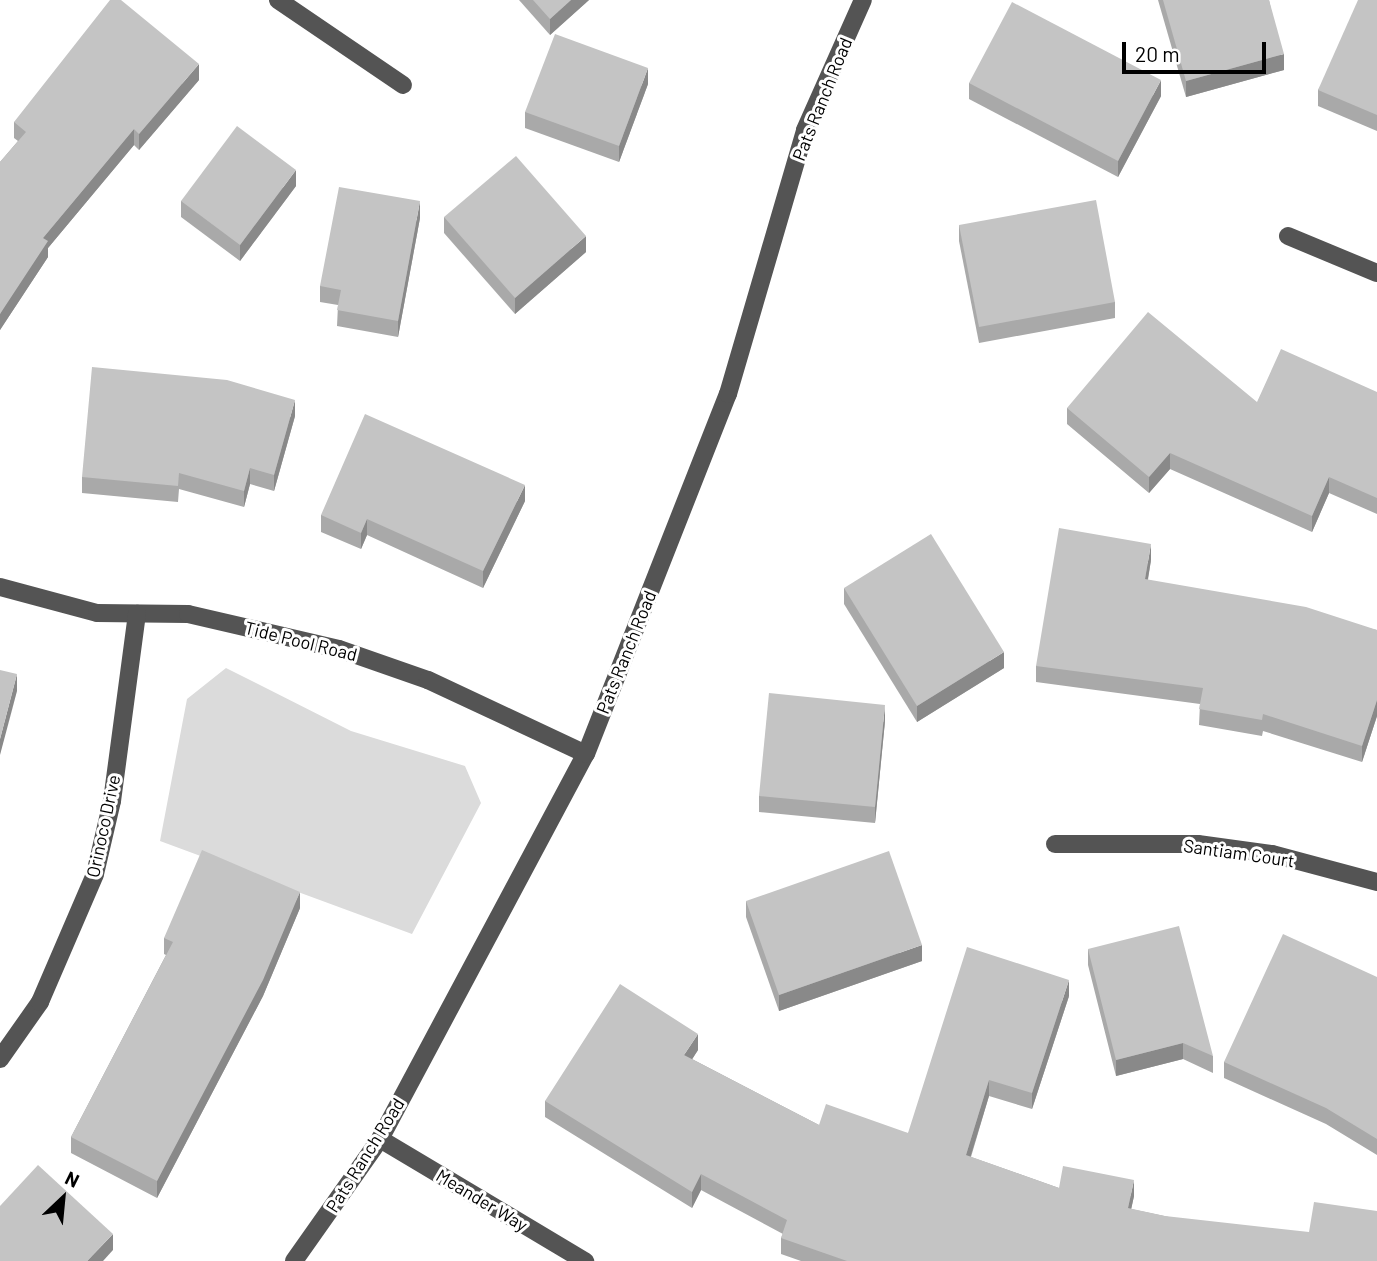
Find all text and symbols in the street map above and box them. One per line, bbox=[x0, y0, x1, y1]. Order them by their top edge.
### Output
scale bar bbox=[1125, 28, 1268, 72]
street label: Pats Ranch Road bbox=[787, 34, 857, 164]
text: 20 m bbox=[1135, 41, 1180, 66]
street label: Pats Ranch Road bbox=[591, 587, 661, 717]
street label: Tide Pool Road bbox=[243, 617, 359, 665]
street label: Orinoco Drive bbox=[82, 773, 124, 879]
street label: Santiam Court bbox=[1182, 835, 1296, 871]
street label: Pats Ranch Road bbox=[321, 1094, 409, 1216]
north arrow bbox=[28, 1163, 98, 1233]
street label: Meander Way bbox=[432, 1164, 532, 1236]
text: N bbox=[62, 1166, 83, 1192]

